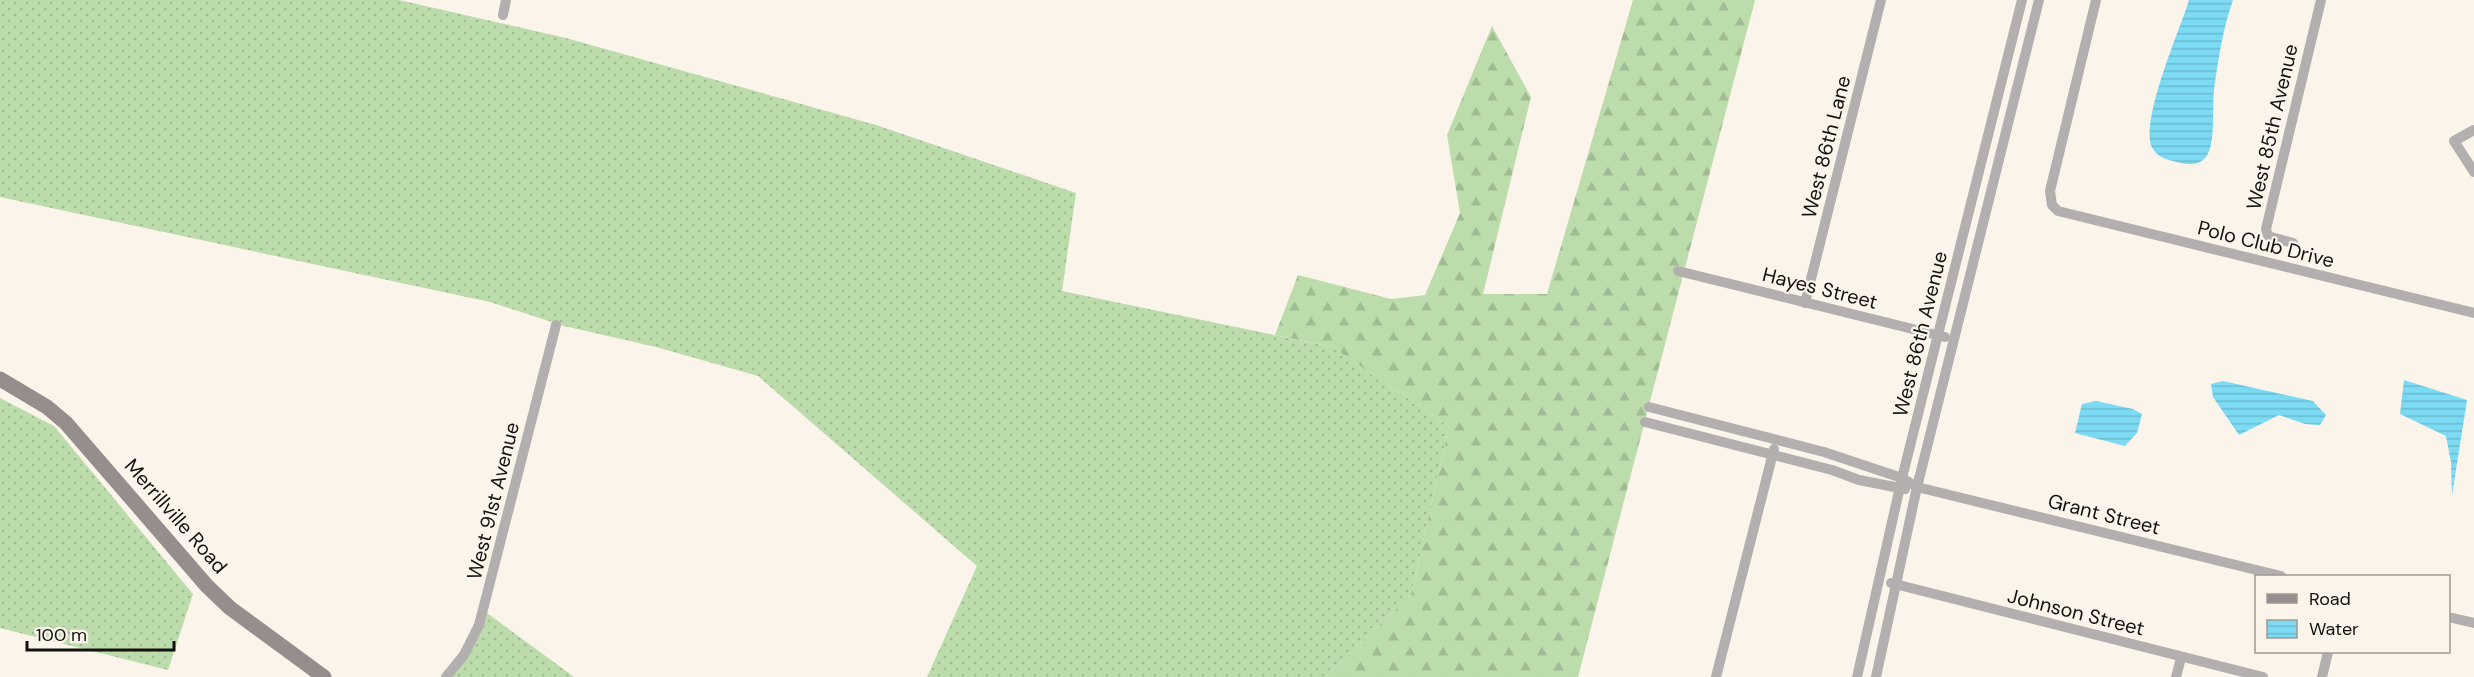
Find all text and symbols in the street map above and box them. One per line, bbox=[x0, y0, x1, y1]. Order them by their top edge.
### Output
street label: West 85th Avenue bbox=[2240, 42, 2304, 212]
street label: West 86th Lane bbox=[1796, 73, 1856, 221]
street label: Polo Club Drive bbox=[2195, 214, 2337, 274]
street label: West 86th Avenue bbox=[1887, 248, 1953, 420]
street label: Hayes Street bbox=[1760, 261, 1880, 315]
street label: West 91st Avenue bbox=[461, 419, 525, 583]
street label: Merrillville Road bbox=[119, 453, 233, 579]
street label: Grant Street bbox=[2045, 488, 2163, 541]
legend bbox=[2255, 575, 2450, 653]
street label: Johnson Street bbox=[2005, 582, 2147, 642]
text: Road bbox=[2309, 587, 2351, 611]
scale bar bbox=[27, 614, 174, 652]
text: Water bbox=[2309, 617, 2359, 641]
text: 100 m bbox=[36, 623, 87, 647]

